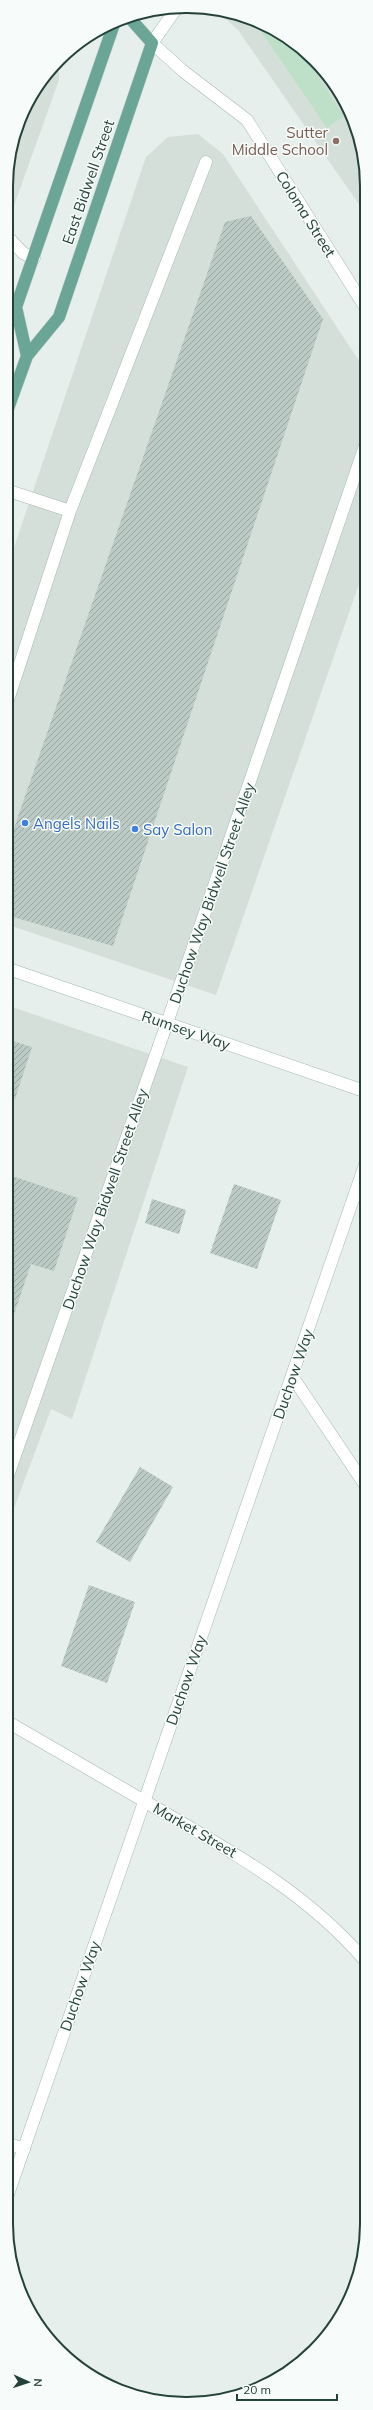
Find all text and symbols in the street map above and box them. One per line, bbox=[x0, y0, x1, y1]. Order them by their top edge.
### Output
street label: East Bidwell Street bbox=[58, 117, 118, 247]
place label: Sutter Middle School bbox=[232, 123, 329, 159]
marker: Sutter Middle School bbox=[331, 136, 341, 146]
street label: Coloma Street bbox=[272, 167, 340, 261]
street label: Duchow Way Bidwell Street Alley bbox=[165, 780, 259, 1006]
place label: Angels Nails bbox=[33, 814, 120, 833]
marker: Angels Nails bbox=[20, 818, 30, 828]
place label: Say Salon bbox=[143, 820, 212, 839]
marker: Say Salon bbox=[130, 824, 140, 834]
street label: Rumsey Way bbox=[139, 1006, 233, 1054]
street label: Duchow Way Bidwell Street Alley bbox=[58, 1086, 152, 1312]
street label: Duchow Way bbox=[269, 1326, 317, 1422]
street label: Duchow Way bbox=[162, 1632, 210, 1728]
street label: Market Street bbox=[150, 1798, 240, 1862]
street label: Duchow Way bbox=[56, 1938, 104, 2034]
north arrow bbox=[8, 2362, 48, 2402]
scale bar bbox=[237, 2376, 337, 2402]
text: N bbox=[31, 2378, 45, 2387]
text: 20 m bbox=[243, 2382, 271, 2397]

